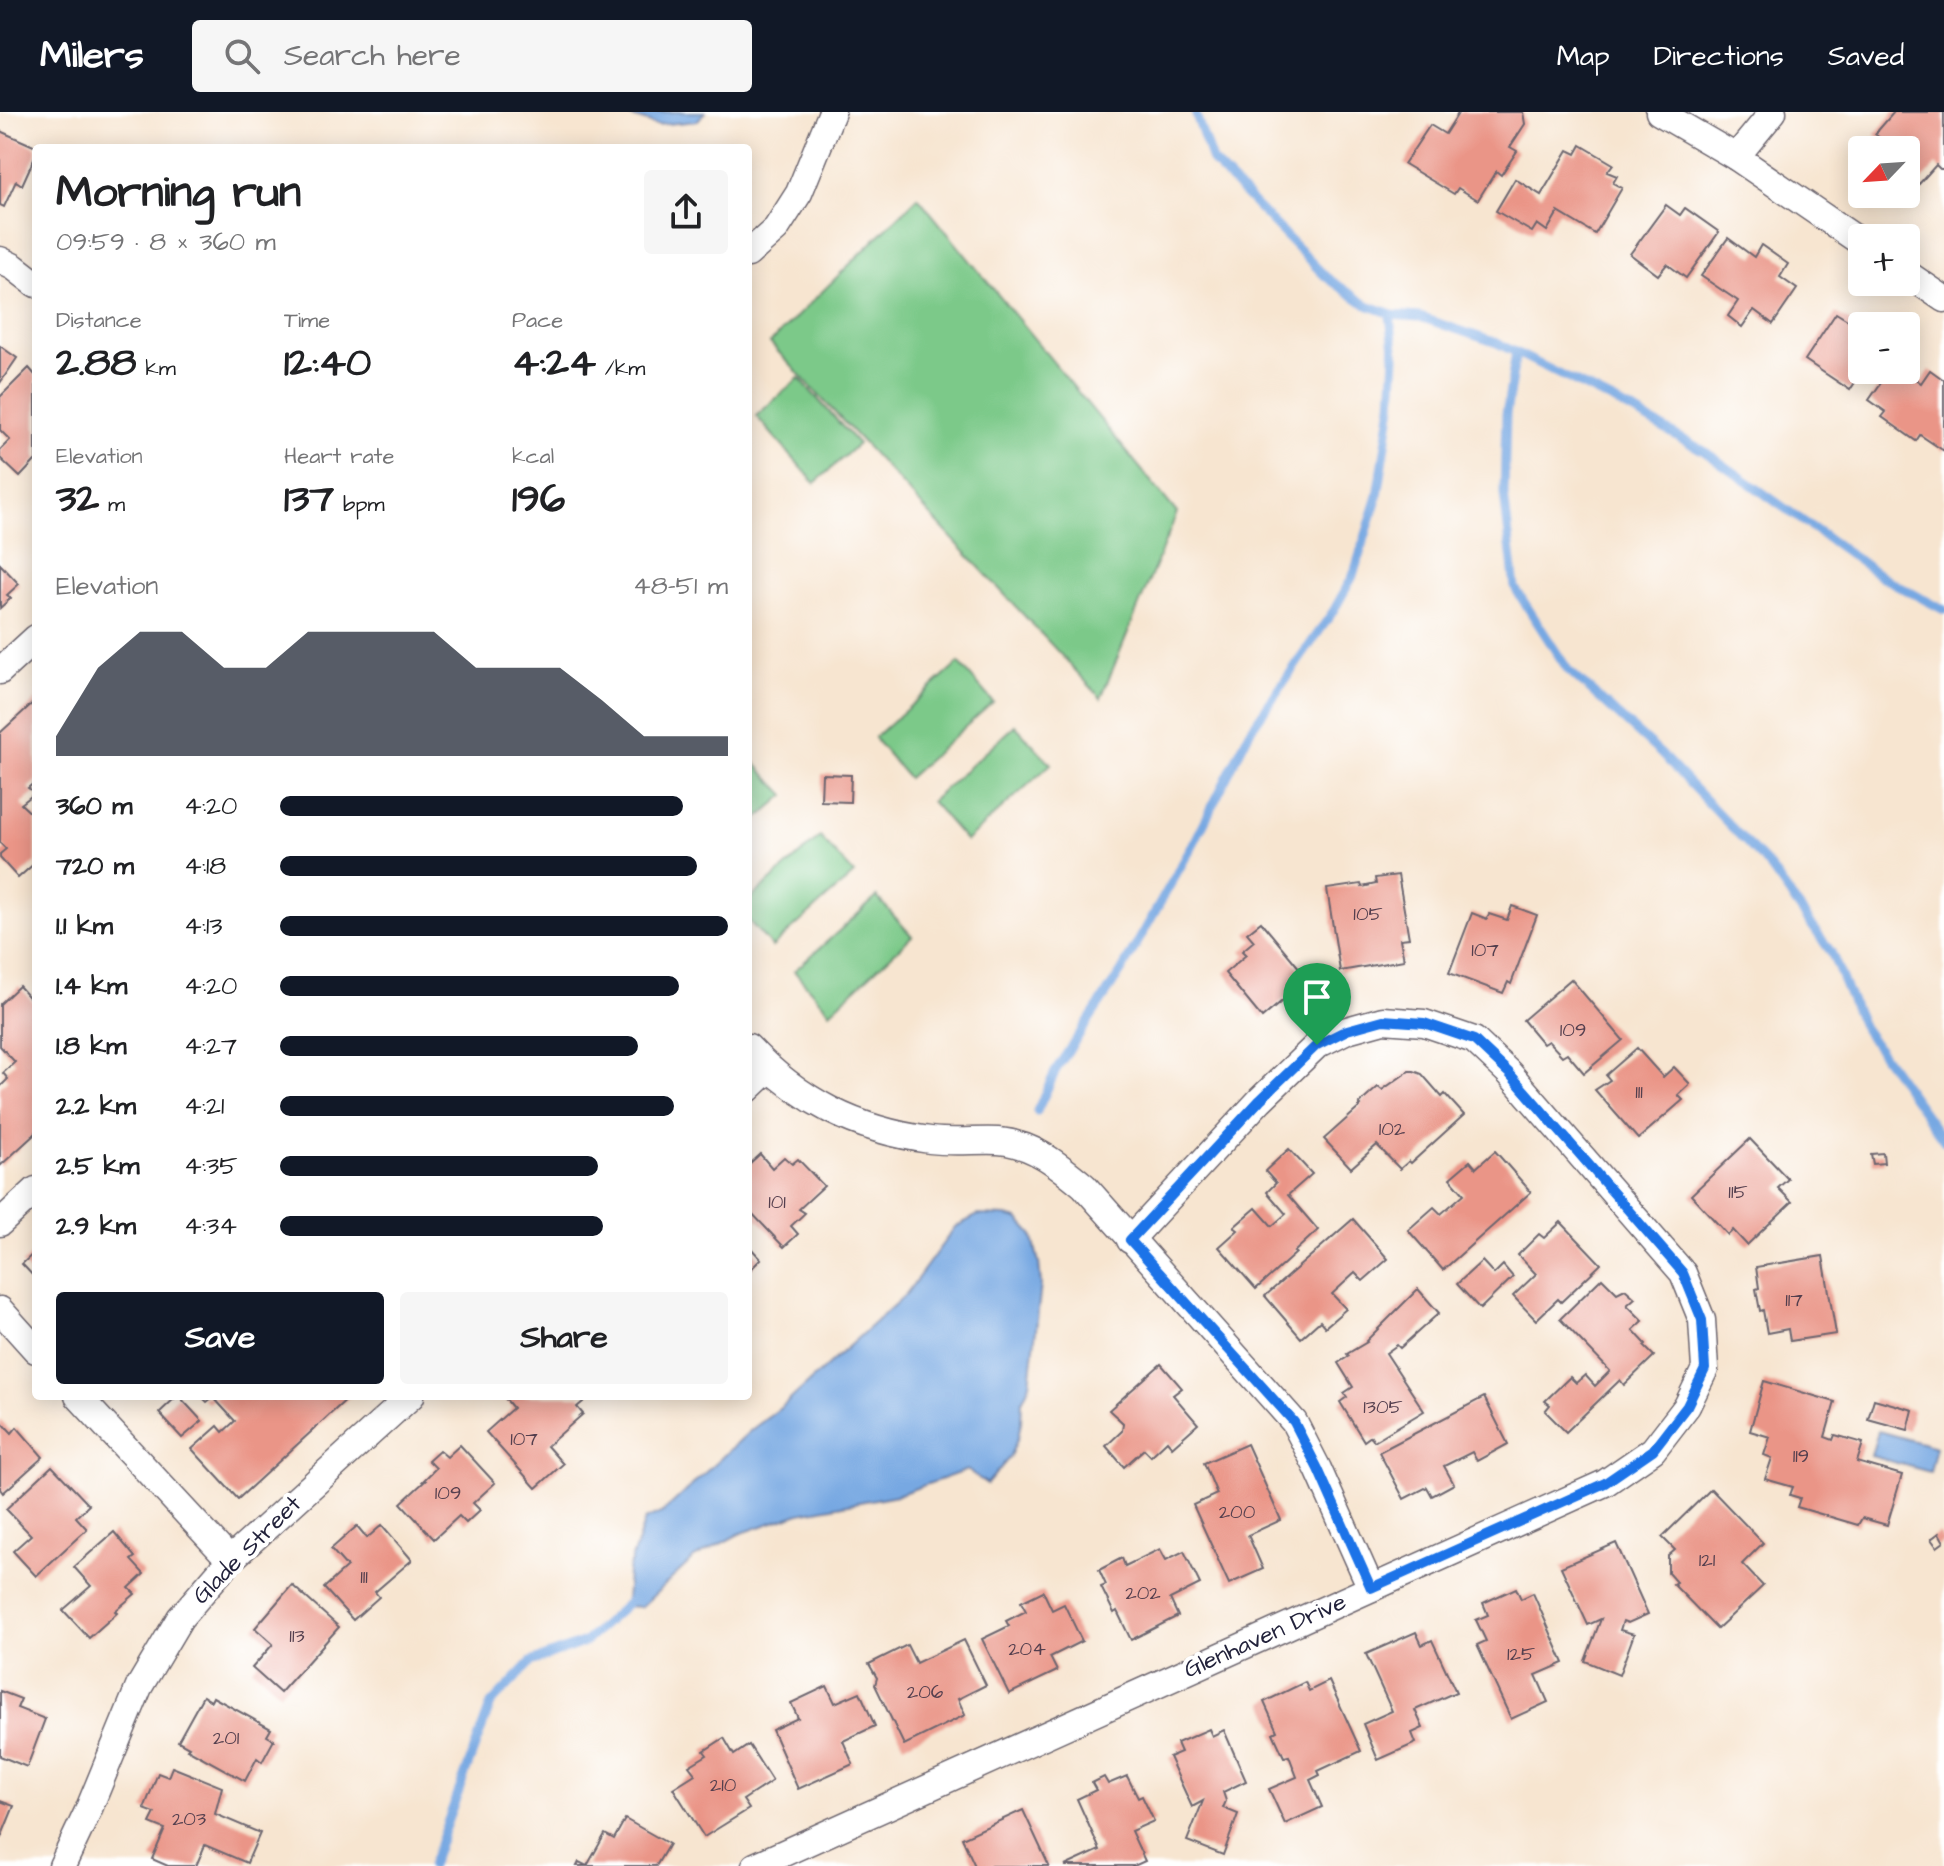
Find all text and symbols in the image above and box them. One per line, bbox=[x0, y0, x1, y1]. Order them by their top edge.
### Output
search box bbox=[192, 20, 752, 92]
text: Milers bbox=[40, 30, 144, 82]
icon: search bbox=[220, 34, 264, 78]
text: Search here bbox=[284, 35, 461, 77]
text: Map bbox=[1557, 37, 1610, 76]
text: Directions bbox=[1654, 37, 1784, 76]
text: Saved bbox=[1828, 37, 1904, 76]
north arrow bbox=[1848, 136, 1920, 208]
map controls bbox=[1848, 136, 1920, 384]
text: Morning run bbox=[56, 163, 301, 224]
button: share bbox=[644, 170, 728, 254]
text: 09:59 · 8 × 360 m bbox=[56, 224, 276, 260]
button: + bbox=[1848, 224, 1920, 296]
text: Distance bbox=[56, 305, 142, 336]
text: Time bbox=[284, 305, 330, 336]
text: Pace bbox=[512, 305, 563, 336]
button: − bbox=[1848, 312, 1920, 384]
text: 2.88 bbox=[56, 336, 136, 391]
text: 12:40 bbox=[284, 336, 371, 391]
text: 4:24 bbox=[512, 336, 596, 391]
text: km bbox=[136, 353, 176, 384]
text: /km bbox=[596, 353, 646, 384]
text: Elevation bbox=[56, 441, 143, 472]
text: Heart rate bbox=[284, 441, 394, 472]
text: kcal bbox=[512, 441, 554, 472]
text: 32 bbox=[56, 472, 99, 527]
text: 137 bbox=[284, 472, 334, 527]
text: 196 bbox=[512, 472, 565, 527]
text: m bbox=[99, 489, 125, 520]
text: bpm bbox=[334, 489, 385, 520]
text: Elevation bbox=[56, 568, 158, 604]
text: 48–51 m bbox=[633, 568, 728, 604]
text: 360 m bbox=[56, 788, 133, 824]
text: 4:20 bbox=[184, 788, 237, 824]
text: 720 m bbox=[56, 848, 134, 884]
text: 4:18 bbox=[184, 848, 226, 884]
house number: 105 bbox=[1353, 900, 1383, 928]
text: 1.1 km bbox=[56, 908, 113, 944]
text: 4:13 bbox=[184, 908, 223, 944]
house number: 107 bbox=[1471, 936, 1499, 964]
pin bbox=[1283, 963, 1351, 1045]
text: 1.4 km bbox=[56, 968, 127, 1004]
text: 4:20 bbox=[184, 968, 237, 1004]
icon: arrive bbox=[1295, 975, 1339, 1019]
house number: 109 bbox=[1560, 1016, 1586, 1044]
text: 1.8 km bbox=[56, 1028, 126, 1064]
text: 4:27 bbox=[184, 1028, 237, 1064]
house number: 111 bbox=[1635, 1078, 1643, 1106]
text: 2.2 km bbox=[56, 1088, 136, 1124]
text: 4:21 bbox=[184, 1088, 224, 1124]
house number: 102 bbox=[1379, 1115, 1406, 1143]
text: 2.5 km bbox=[56, 1148, 140, 1184]
text: 4:35 bbox=[184, 1148, 238, 1184]
house number: 115 bbox=[1728, 1178, 1748, 1206]
house number: 101 bbox=[768, 1188, 786, 1216]
text: 2.9 km bbox=[56, 1208, 136, 1244]
text: 4:34 bbox=[184, 1208, 237, 1244]
house number: 117 bbox=[1785, 1286, 1803, 1314]
button: Save bbox=[56, 1292, 384, 1384]
button: Share bbox=[400, 1292, 728, 1384]
house number: 1305 bbox=[1363, 1393, 1403, 1421]
house number: 107 bbox=[510, 1425, 538, 1453]
house number: 119 bbox=[1793, 1442, 1809, 1470]
house number: 109 bbox=[435, 1479, 461, 1507]
street label: Glade Street bbox=[185, 1488, 309, 1612]
house number: 200 bbox=[1219, 1498, 1256, 1526]
house number: 121 bbox=[1699, 1546, 1716, 1574]
house number: 111 bbox=[360, 1563, 368, 1591]
house number: 202 bbox=[1125, 1579, 1161, 1607]
street label: Glenhaven Drive bbox=[1178, 1585, 1352, 1687]
house number: 113 bbox=[289, 1622, 305, 1650]
house number: 204 bbox=[1008, 1635, 1046, 1663]
house number: 125 bbox=[1507, 1640, 1535, 1668]
house number: 206 bbox=[907, 1678, 944, 1706]
house number: 201 bbox=[213, 1724, 240, 1752]
house number: 210 bbox=[710, 1771, 737, 1799]
house number: 203 bbox=[172, 1805, 206, 1833]

